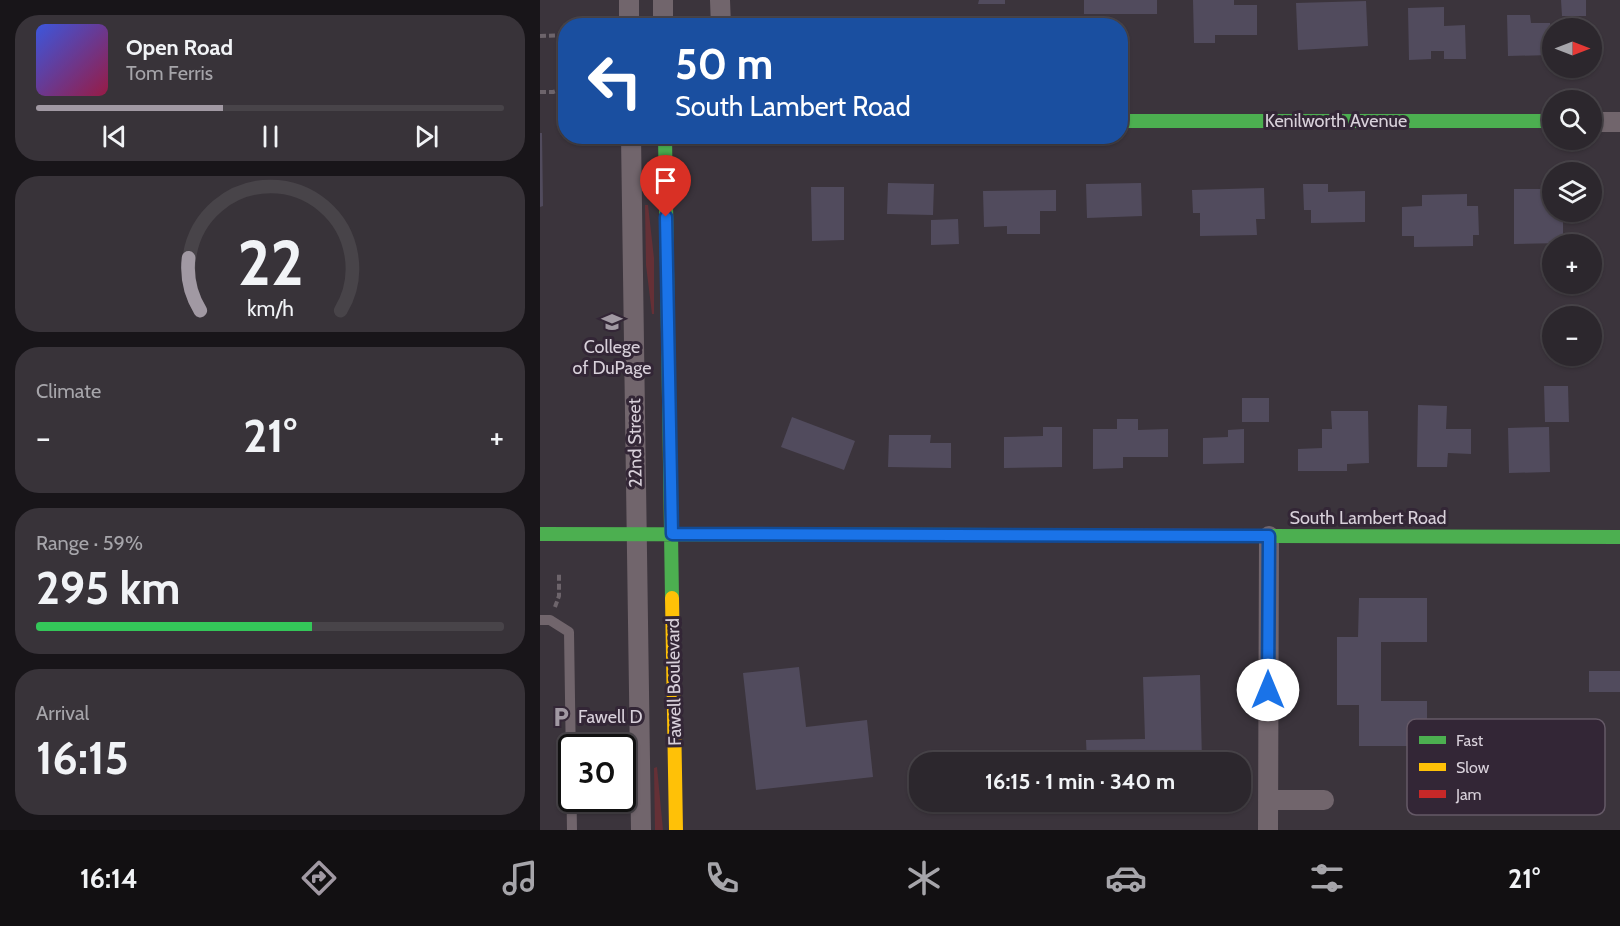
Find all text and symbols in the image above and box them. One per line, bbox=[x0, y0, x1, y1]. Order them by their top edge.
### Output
north arrow bbox=[1542, 18, 1602, 78]
map controls bbox=[1542, 18, 1602, 366]
text: Open Road bbox=[126, 34, 233, 61]
text: 50 m bbox=[675, 38, 773, 90]
icon: left bbox=[576, 42, 654, 120]
text: Tom Ferris bbox=[126, 61, 213, 85]
text: South Lambert Road bbox=[675, 90, 911, 123]
button: search bbox=[1542, 90, 1602, 150]
street label: Kenilworth Avenue bbox=[1265, 110, 1407, 132]
icon: previous bbox=[98, 120, 131, 153]
icon: pause bbox=[254, 120, 287, 153]
icon: next bbox=[410, 120, 443, 153]
pin bbox=[640, 155, 691, 217]
button: layers bbox=[1542, 162, 1602, 222]
icon: arrive bbox=[649, 164, 682, 197]
text: 22 bbox=[237, 225, 303, 301]
button: + bbox=[1542, 234, 1602, 294]
text: km/h bbox=[247, 295, 293, 321]
button: − bbox=[1542, 306, 1602, 366]
school or university icon: College of DuPage bbox=[600, 310, 624, 334]
place label: College of DuPage bbox=[573, 336, 651, 379]
text: Climate bbox=[36, 379, 101, 403]
street label: 22nd Street bbox=[623, 398, 647, 488]
text: 21° bbox=[243, 409, 297, 463]
text: − bbox=[36, 417, 51, 457]
text: + bbox=[489, 417, 504, 457]
street label: South Lambert Road bbox=[1289, 507, 1447, 529]
text: Range · 59% bbox=[36, 531, 143, 555]
text: 295 km bbox=[36, 561, 180, 615]
street label: Fawell Boulevard bbox=[662, 618, 686, 746]
position arrow bbox=[1236, 658, 1300, 722]
text: Arrival bbox=[36, 701, 89, 725]
parking icon: Fawell D bbox=[549, 705, 573, 729]
place label: Fawell D bbox=[578, 706, 643, 728]
legend bbox=[1407, 719, 1605, 815]
text: 16:15 bbox=[36, 731, 129, 785]
text: Fast bbox=[1456, 731, 1484, 750]
speed limit sign: 30 bbox=[558, 734, 636, 812]
text: Slow bbox=[1456, 758, 1490, 777]
text: 16:15 · 1 min · 340 m bbox=[985, 768, 1175, 795]
text: Jam bbox=[1455, 785, 1482, 804]
icon: directions bbox=[298, 857, 340, 899]
icon: music bbox=[499, 857, 541, 899]
icon: phone bbox=[701, 857, 743, 899]
icon: climate bbox=[903, 857, 945, 899]
icon: car bbox=[1105, 857, 1147, 899]
icon: filters bbox=[1306, 857, 1348, 899]
text: 16:14 bbox=[80, 862, 138, 895]
text: 21° bbox=[1508, 862, 1540, 895]

